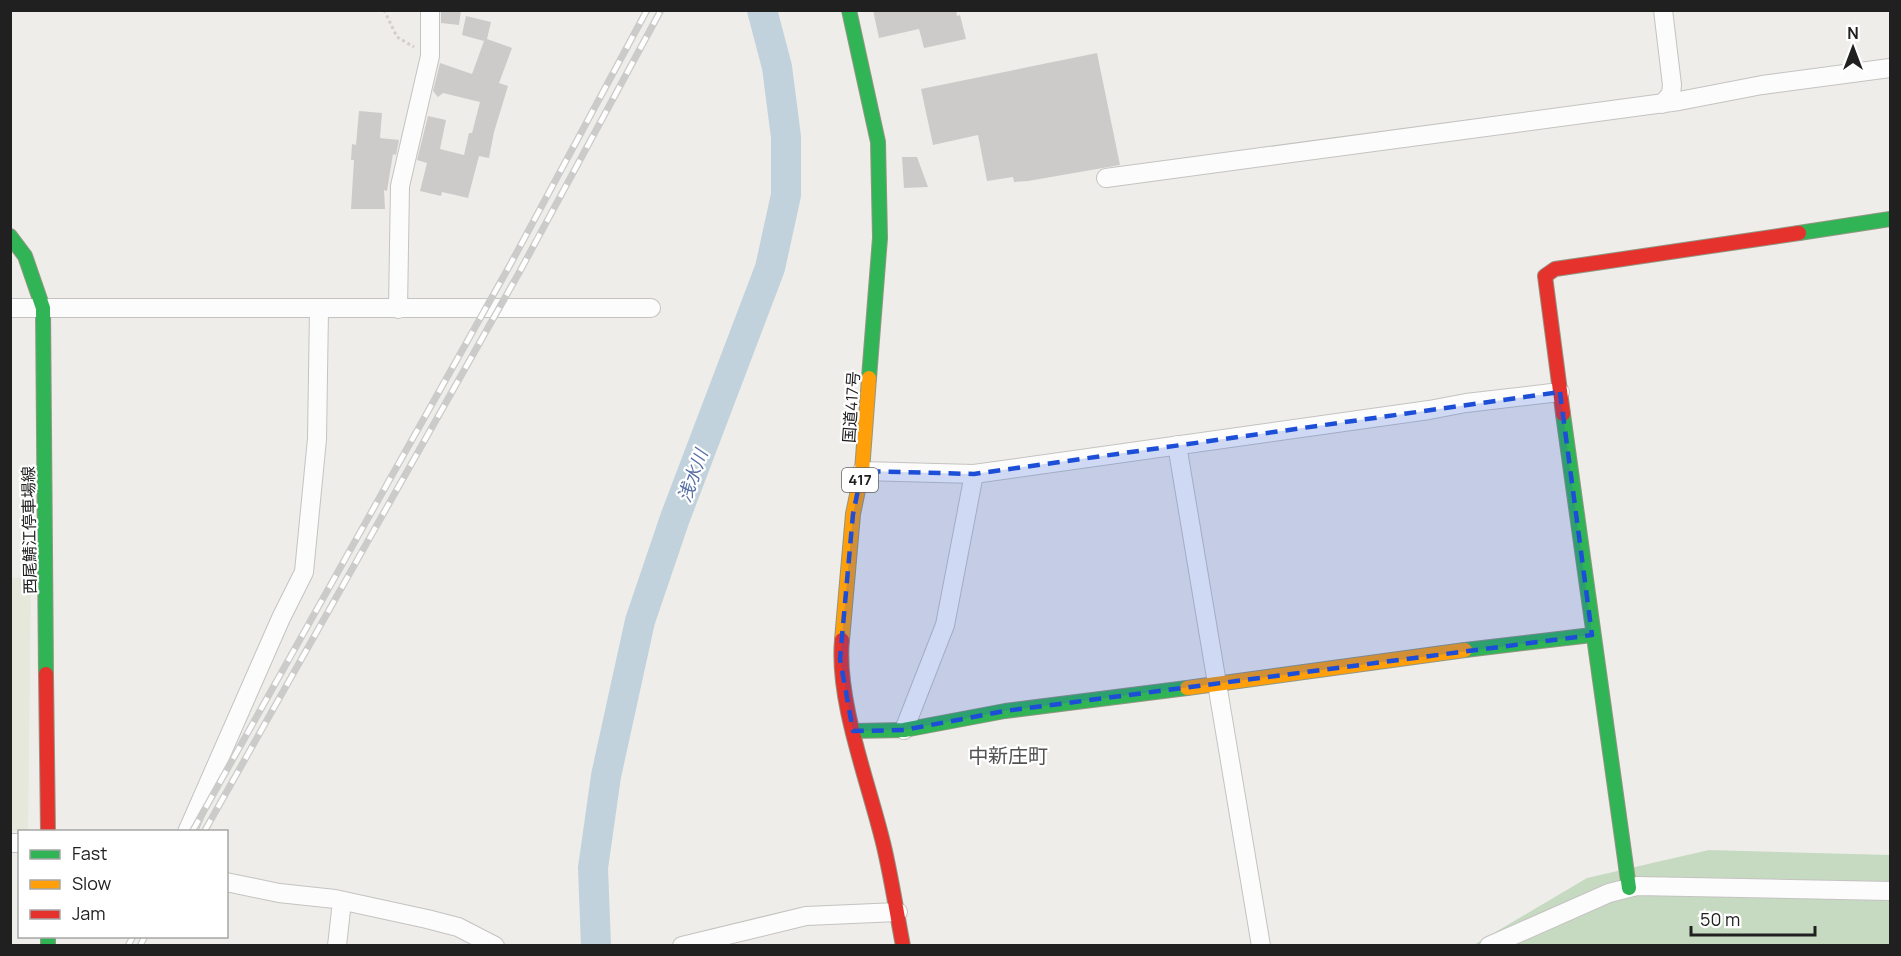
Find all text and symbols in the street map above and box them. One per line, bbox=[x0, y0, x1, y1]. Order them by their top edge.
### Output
north arrow bbox=[1823, 18, 1883, 78]
text: N bbox=[1847, 22, 1859, 44]
street label: 国道417号 bbox=[838, 370, 864, 444]
water label: 浅水川 bbox=[672, 444, 713, 505]
street label: 西尾鯖江停車場線 bbox=[17, 466, 41, 594]
road number: 417 bbox=[842, 468, 878, 492]
district label: 中新庄町 bbox=[968, 742, 1048, 769]
legend bbox=[18, 830, 228, 938]
text: Fast bbox=[72, 841, 107, 865]
text: Slow bbox=[72, 871, 112, 895]
scale bar bbox=[1691, 899, 1816, 937]
text: Jam bbox=[72, 901, 106, 925]
text: 50 m bbox=[1700, 907, 1740, 931]

